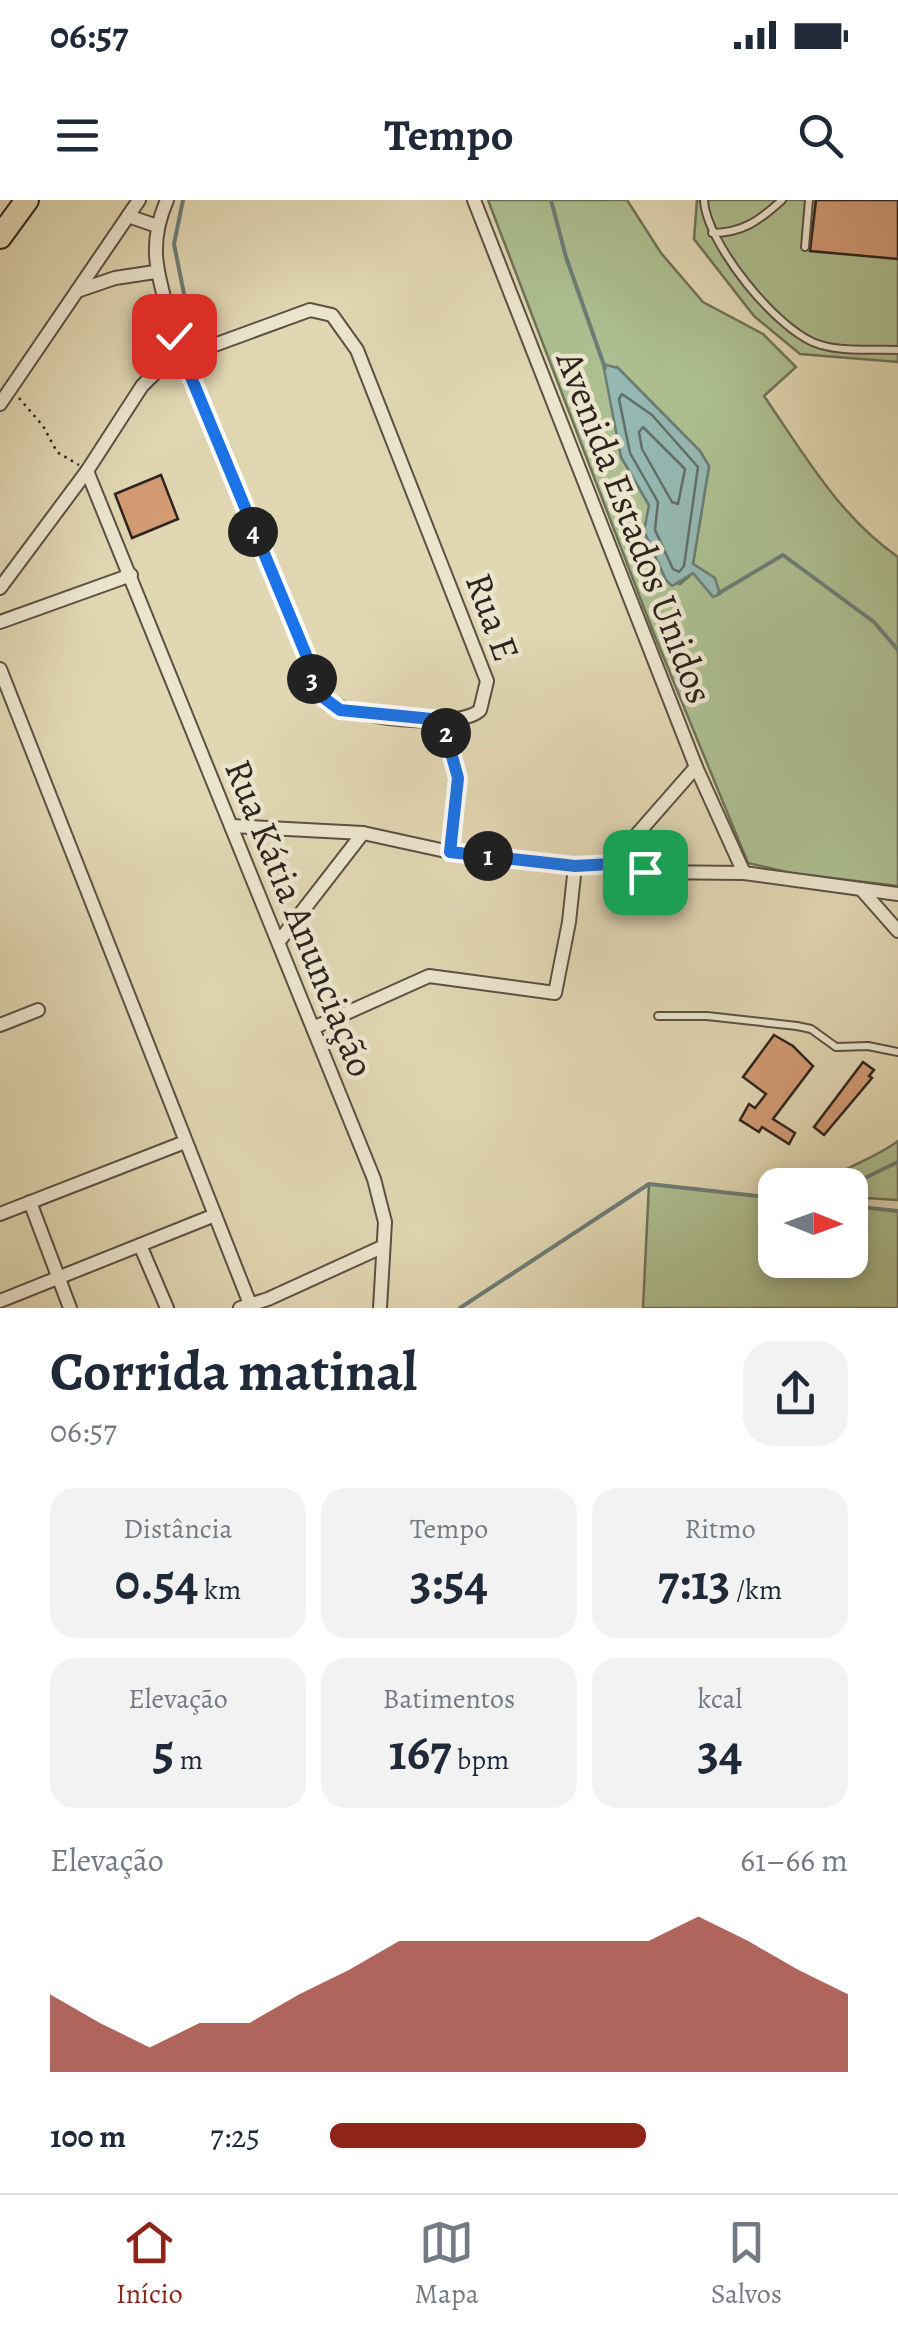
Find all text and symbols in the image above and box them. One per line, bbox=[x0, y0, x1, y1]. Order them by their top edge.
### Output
text: 06:57 bbox=[50, 9, 128, 61]
text: Tempo bbox=[384, 104, 514, 166]
icon: menu bbox=[50, 108, 105, 163]
icon: search bbox=[793, 108, 848, 163]
pin bbox=[132, 294, 217, 379]
icon: check bbox=[147, 309, 202, 364]
street label: Avenida Estados Unidos bbox=[543, 342, 726, 711]
pin: 4 bbox=[228, 507, 278, 557]
text: 4 bbox=[246, 513, 260, 551]
street label: Rua E bbox=[453, 566, 533, 668]
pin: 3 bbox=[287, 654, 337, 704]
text: 3 bbox=[306, 660, 318, 698]
pin: 2 bbox=[421, 708, 471, 758]
text: 2 bbox=[439, 714, 453, 752]
street label: Rua Kátia Anunciação bbox=[213, 752, 387, 1084]
pin bbox=[603, 830, 688, 915]
pin: 1 bbox=[463, 831, 513, 881]
text: 1 bbox=[483, 837, 493, 875]
icon: arrive bbox=[618, 845, 673, 900]
north arrow bbox=[758, 1168, 868, 1278]
map controls bbox=[758, 1168, 868, 1278]
text: Corrida matinal bbox=[50, 1334, 417, 1409]
button: share bbox=[743, 1341, 848, 1446]
text: 06:57 bbox=[50, 1409, 117, 1453]
text: Distância bbox=[123, 1510, 233, 1548]
text: Tempo bbox=[410, 1510, 488, 1548]
text: Ritmo bbox=[684, 1510, 756, 1548]
text: 0.54 bbox=[115, 1548, 198, 1616]
text: 3:54 bbox=[410, 1548, 488, 1616]
text: 7:13 bbox=[658, 1548, 730, 1616]
text: km bbox=[198, 1571, 241, 1609]
text: /km bbox=[730, 1571, 782, 1609]
text: Elevação bbox=[128, 1680, 228, 1718]
text: Batimentos bbox=[383, 1680, 515, 1718]
text: kcal bbox=[698, 1680, 742, 1718]
text: 5 bbox=[153, 1718, 174, 1786]
text: 167 bbox=[389, 1718, 451, 1786]
text: 34 bbox=[698, 1718, 743, 1786]
text: m bbox=[174, 1741, 203, 1779]
text: bpm bbox=[451, 1741, 509, 1779]
text: Elevação bbox=[50, 1838, 164, 1882]
text: 61–66 m bbox=[740, 1838, 848, 1882]
text: 100 m bbox=[50, 2114, 126, 2158]
text: 7:25 bbox=[210, 2114, 260, 2158]
tab: Início bbox=[116, 2215, 183, 2313]
tab: Mapa bbox=[415, 2215, 479, 2313]
tab: Salvos bbox=[711, 2215, 782, 2313]

